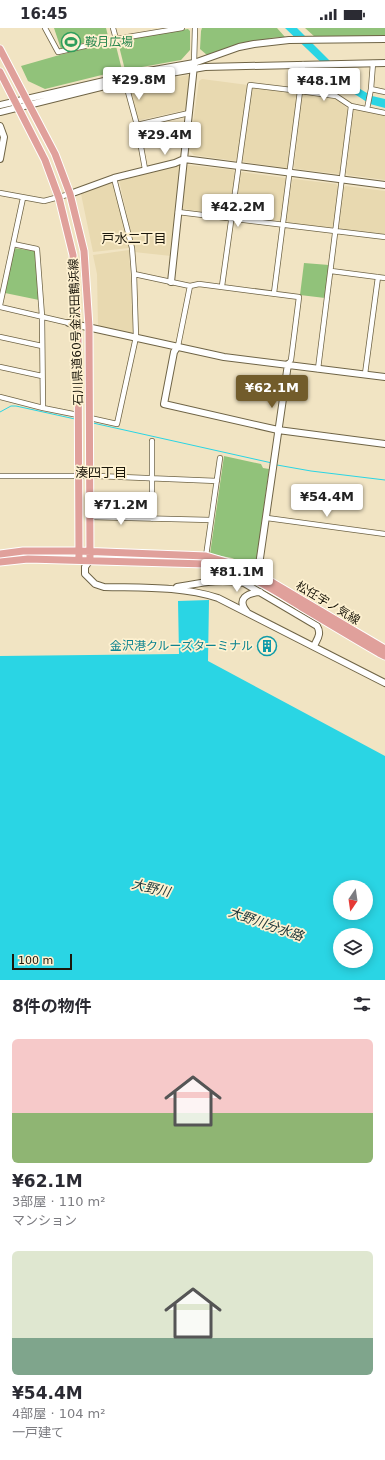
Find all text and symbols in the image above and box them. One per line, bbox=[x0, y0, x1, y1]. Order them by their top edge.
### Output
text: 16:45 bbox=[20, 5, 68, 23]
sports icon: 鞍月広場 bbox=[60, 31, 82, 53]
place label: 鞍月広場 bbox=[85, 35, 133, 49]
pin: ¥29.8M bbox=[106, 67, 172, 101]
pin: ¥48.1M bbox=[291, 68, 357, 102]
text: ¥29.8M bbox=[112, 72, 166, 87]
text: ¥48.1M bbox=[297, 73, 351, 88]
pin: ¥29.4M bbox=[132, 122, 198, 156]
text: ¥29.4M bbox=[138, 127, 192, 142]
pin: ¥42.2M bbox=[205, 194, 271, 228]
text: ¥42.2M bbox=[211, 199, 265, 214]
district label: 戸水二丁目 bbox=[101, 231, 167, 246]
street label: 石川県道60号金沢田鶴浜線 bbox=[66, 258, 86, 406]
pin: ¥62.1M bbox=[239, 375, 305, 409]
text: ¥62.1M bbox=[245, 380, 299, 395]
district label: 湊四丁目 bbox=[75, 465, 127, 480]
pin: ¥54.4M bbox=[294, 484, 360, 518]
text: ¥54.4M bbox=[300, 489, 354, 504]
pin: ¥71.2M bbox=[88, 492, 154, 526]
text: ¥71.2M bbox=[94, 497, 148, 512]
pin: ¥81.1M bbox=[204, 559, 270, 593]
text: ¥81.1M bbox=[210, 564, 264, 579]
street label: 松任宇ノ気線 bbox=[294, 578, 362, 628]
building icon: 金沢港クルーズターミナル bbox=[256, 635, 278, 657]
place label: 金沢港クルーズターミナル bbox=[110, 639, 253, 653]
water label: 大野川 bbox=[130, 876, 174, 900]
north arrow bbox=[333, 880, 373, 920]
map controls bbox=[333, 880, 373, 968]
water label: 大野川分水路 bbox=[227, 904, 306, 944]
button: layers bbox=[333, 928, 373, 968]
scale bar bbox=[12, 952, 72, 971]
text: 100 m bbox=[18, 954, 53, 967]
icon: filters bbox=[351, 993, 373, 1015]
text: 8件の物件 bbox=[12, 996, 92, 1016]
icon: home bbox=[157, 1065, 229, 1137]
text: ¥62.1M bbox=[12, 1171, 83, 1191]
text: 3部屋 · 110 m² bbox=[12, 1194, 106, 1209]
text: マンション bbox=[12, 1213, 77, 1228]
icon: home bbox=[157, 1277, 229, 1349]
text: ¥54.4M bbox=[12, 1383, 83, 1403]
text: 4部屋 · 104 m² bbox=[12, 1406, 106, 1421]
text: 一戸建て bbox=[12, 1425, 64, 1440]

